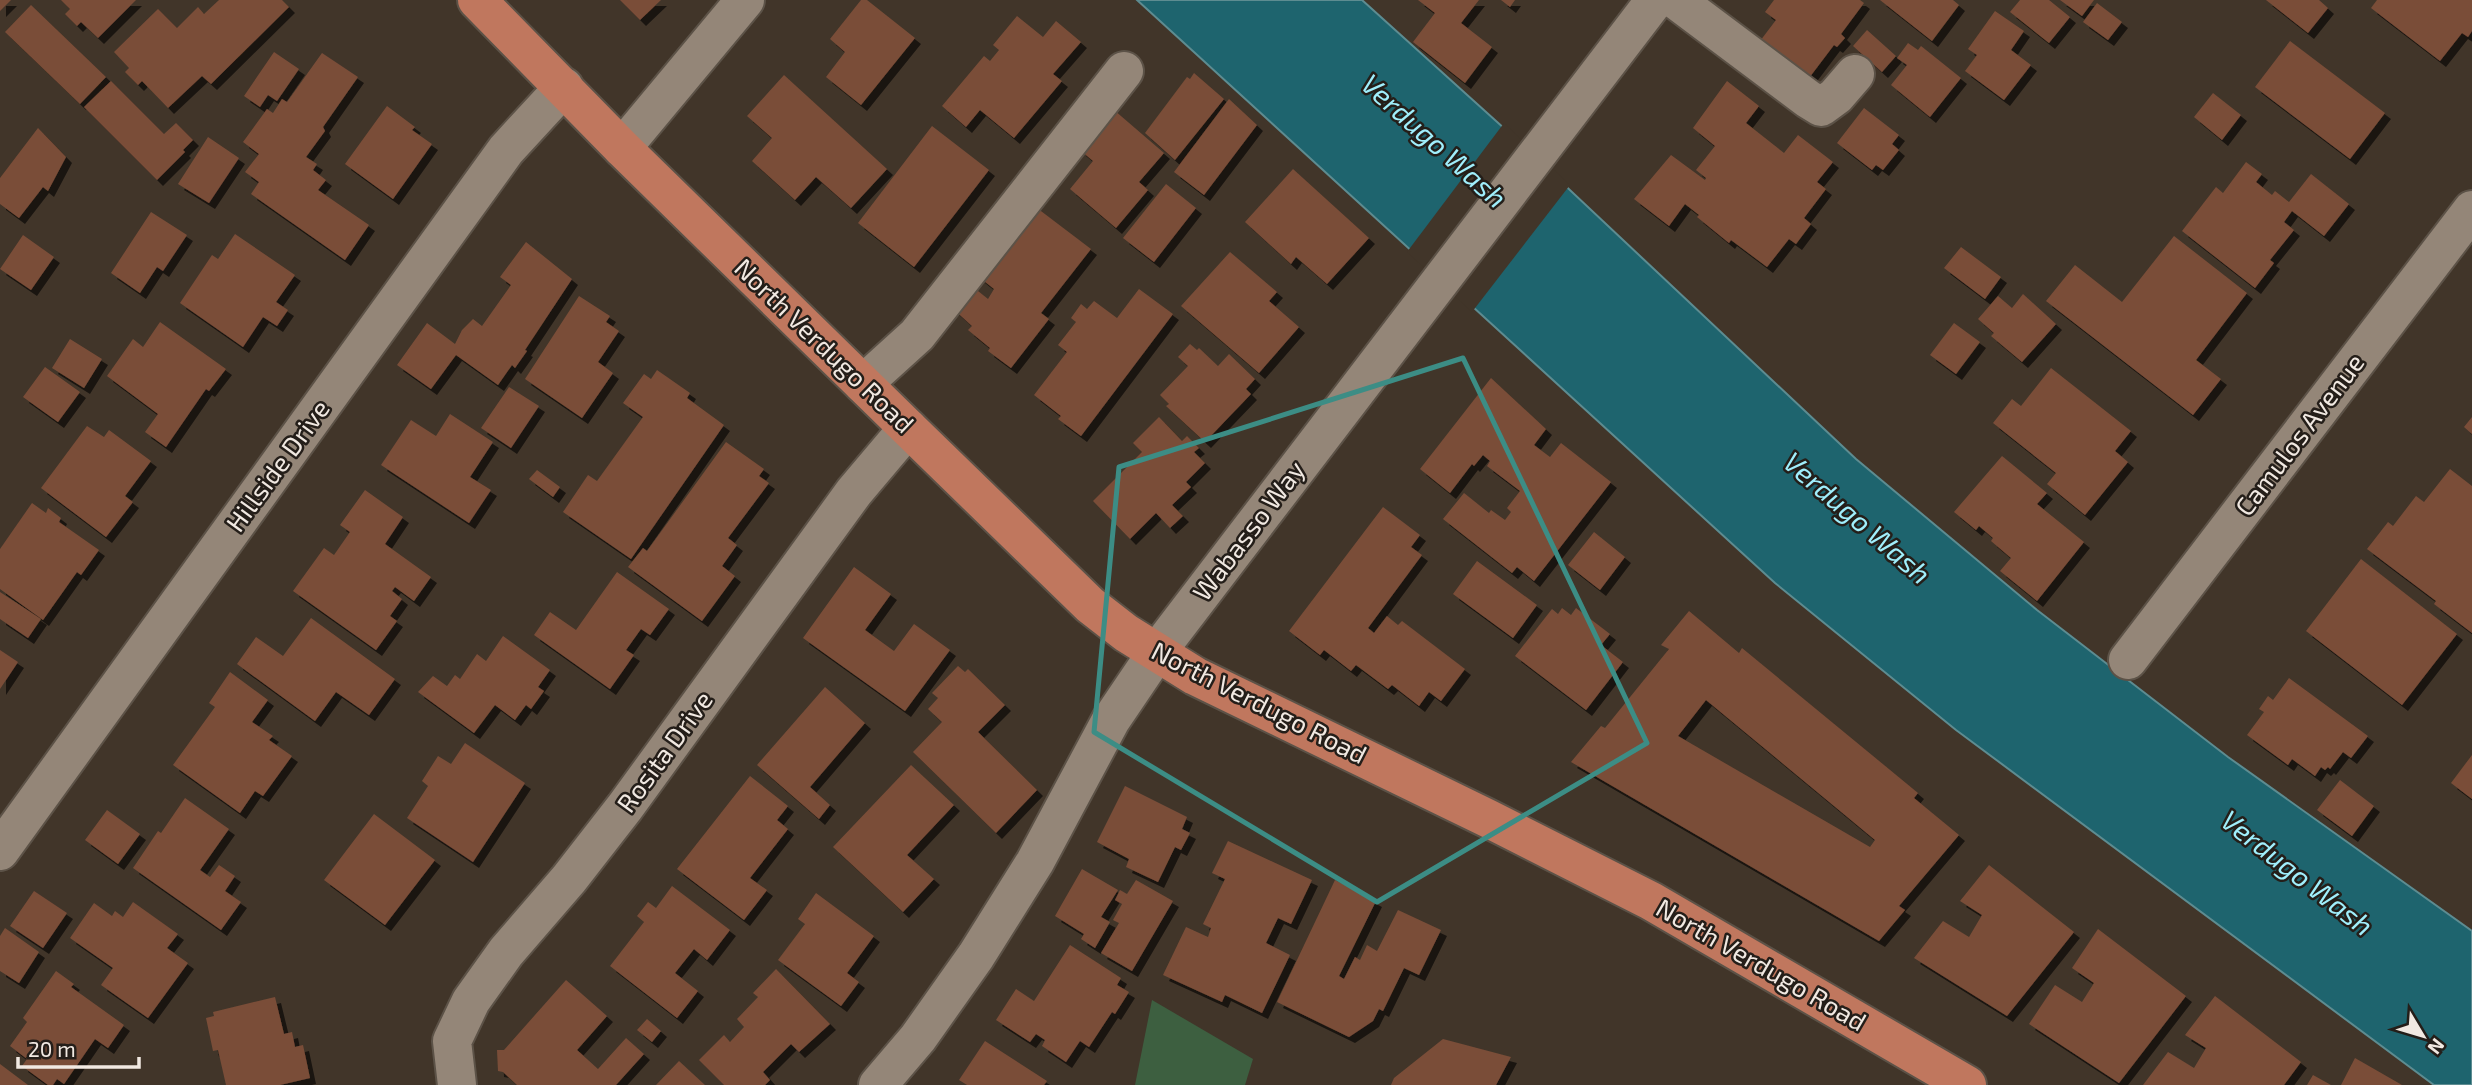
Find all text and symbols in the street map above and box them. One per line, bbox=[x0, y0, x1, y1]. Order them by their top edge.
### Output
water label: Verdugo Wash bbox=[1355, 66, 1514, 214]
street label: North Verdugo Road bbox=[729, 251, 921, 438]
street label: Camulos Avenue bbox=[2228, 347, 2370, 521]
street label: Hillside Drive bbox=[219, 393, 335, 537]
water label: Verdugo Wash bbox=[1777, 444, 1938, 590]
street label: Wabasso Way bbox=[1185, 454, 1310, 606]
street label: North Verdugo Road bbox=[1147, 634, 1372, 769]
street label: Rosita Drive bbox=[609, 685, 718, 818]
water label: Verdugo Wash bbox=[2215, 802, 2381, 942]
street label: North Verdugo Road bbox=[1651, 891, 1872, 1036]
north arrow bbox=[2388, 1001, 2458, 1071]
scale bar bbox=[18, 1026, 138, 1070]
text: N bbox=[2424, 1034, 2450, 1059]
text: 20 m bbox=[28, 1036, 76, 1061]

